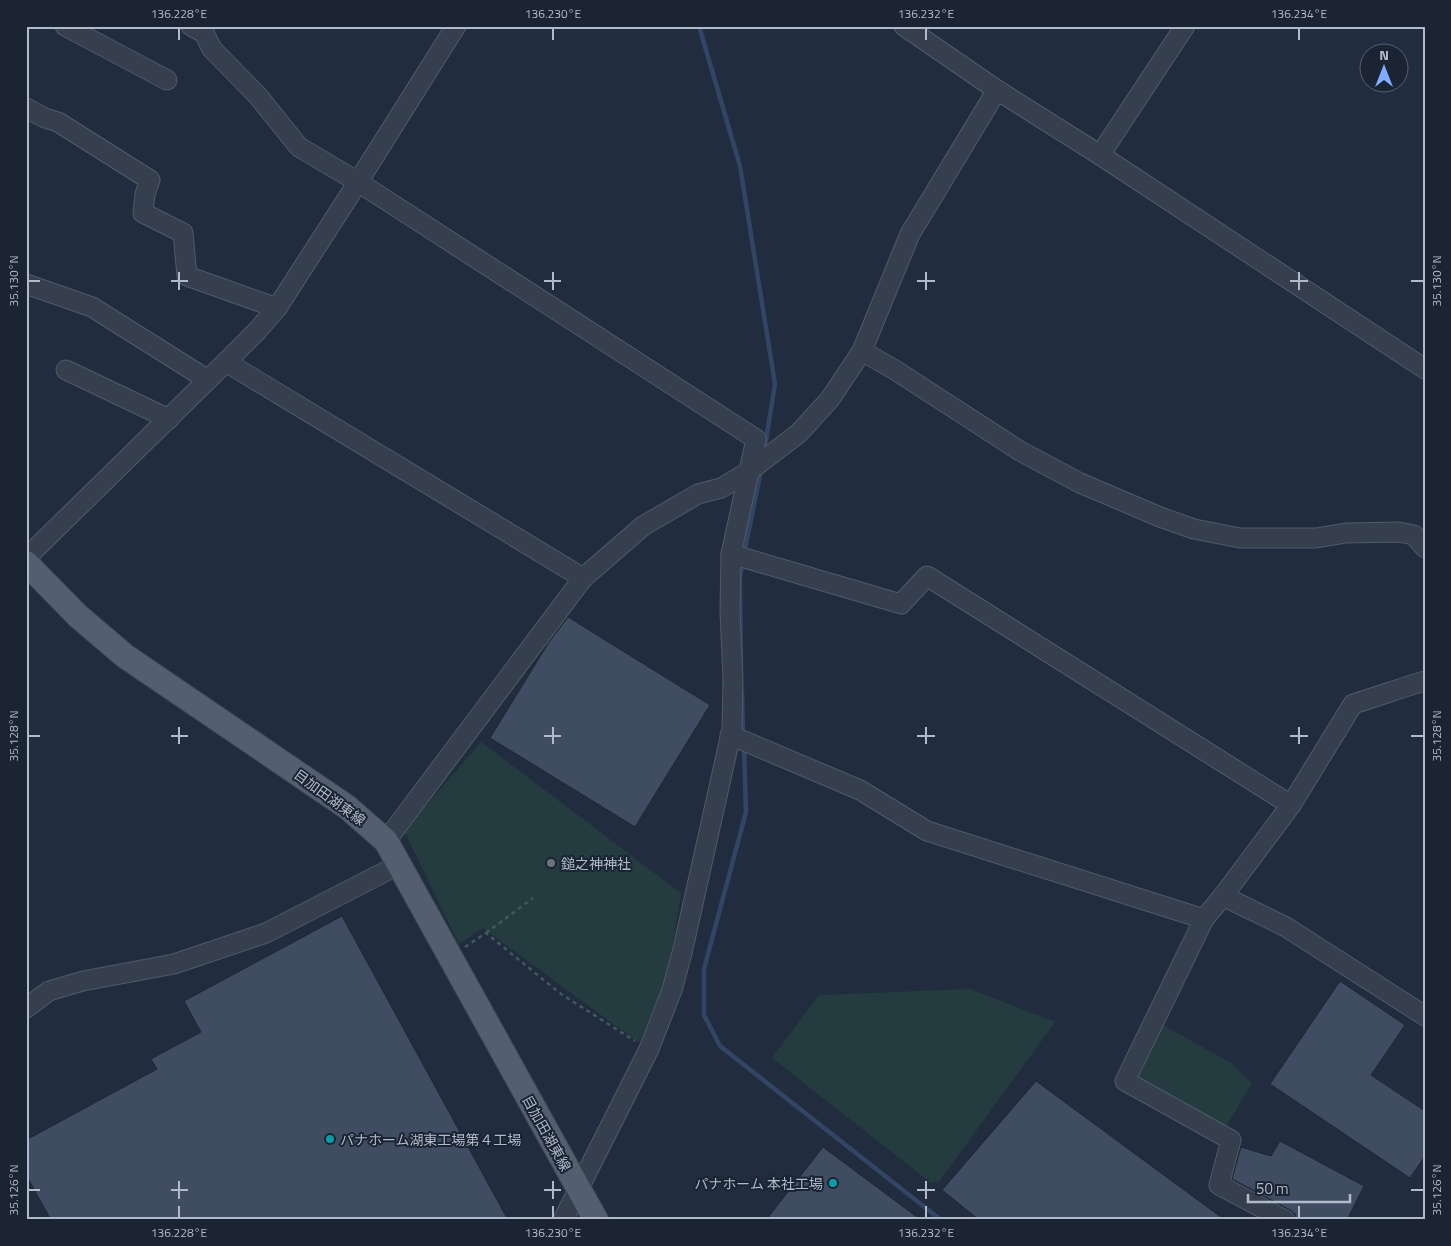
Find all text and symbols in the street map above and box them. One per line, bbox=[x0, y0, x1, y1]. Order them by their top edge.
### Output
text: 136.228°E bbox=[151, 4, 207, 23]
text: 136.230°E bbox=[525, 4, 581, 23]
text: 136.232°E bbox=[898, 4, 954, 23]
text: 136.234°E bbox=[1271, 4, 1327, 23]
north arrow bbox=[1358, 42, 1408, 92]
text: N bbox=[1379, 44, 1389, 65]
text: 35.130°N bbox=[4, 255, 23, 307]
text: 35.130°N bbox=[1427, 255, 1446, 307]
text: 35.128°N bbox=[4, 710, 23, 762]
text: 35.128°N bbox=[1427, 710, 1446, 762]
street label: 目加田湖東線 bbox=[290, 764, 370, 830]
place label: 鎚之神神社 bbox=[561, 853, 631, 874]
marker: 鎚之神神社 bbox=[545, 857, 557, 869]
street label: 目加田湖東線 bbox=[517, 1091, 577, 1175]
place label: パナホーム湖東工場第４工場 bbox=[340, 1129, 522, 1150]
marker: パナホーム湖東工場第４工場 bbox=[324, 1133, 336, 1145]
text: 35.126°N bbox=[4, 1164, 23, 1216]
text: 35.126°N bbox=[1427, 1164, 1446, 1216]
scale bar bbox=[1248, 1171, 1351, 1203]
place label: パナホーム 本社工場 bbox=[694, 1173, 823, 1194]
marker: パナホーム 本社工場 bbox=[827, 1177, 839, 1189]
text: 50 m bbox=[1256, 1177, 1289, 1200]
text: 136.228°E bbox=[151, 1223, 207, 1242]
text: 136.230°E bbox=[525, 1223, 581, 1242]
text: 136.232°E bbox=[898, 1223, 954, 1242]
text: 136.234°E bbox=[1271, 1223, 1327, 1242]

